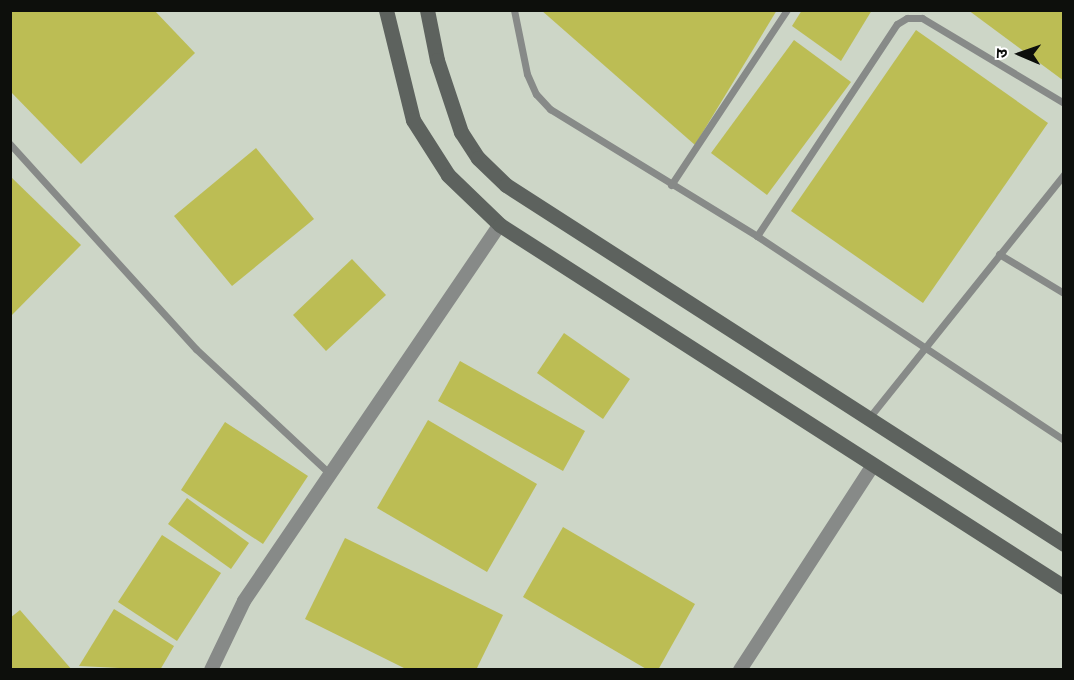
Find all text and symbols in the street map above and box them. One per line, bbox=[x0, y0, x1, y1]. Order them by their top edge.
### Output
north arrow bbox=[990, 24, 1050, 84]
text: उ bbox=[992, 48, 1011, 58]

